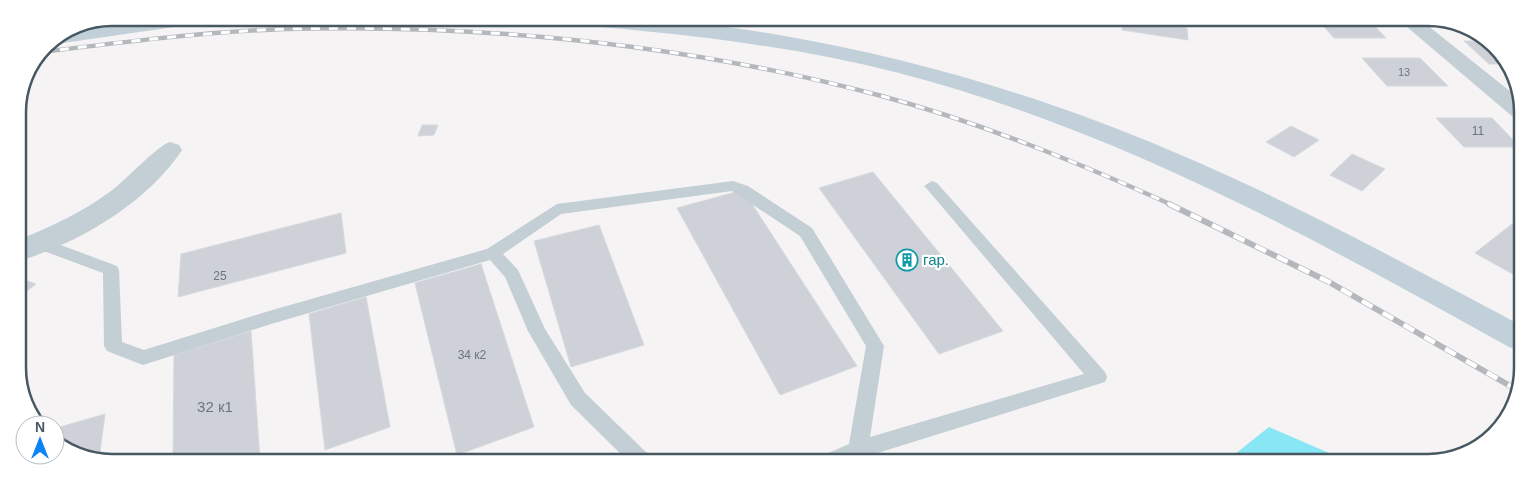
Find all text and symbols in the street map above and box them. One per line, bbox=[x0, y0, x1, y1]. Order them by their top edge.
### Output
house number: 13 bbox=[1398, 66, 1410, 78]
house number: 11 bbox=[1472, 124, 1485, 138]
building icon: гар. bbox=[895, 248, 919, 272]
place label: гар. bbox=[923, 251, 949, 268]
house number: 25 bbox=[213, 269, 227, 283]
house number: 34 к2 bbox=[458, 348, 487, 362]
house number: 32 к1 bbox=[197, 398, 233, 415]
north arrow bbox=[15, 415, 65, 465]
text: N bbox=[35, 419, 45, 435]

